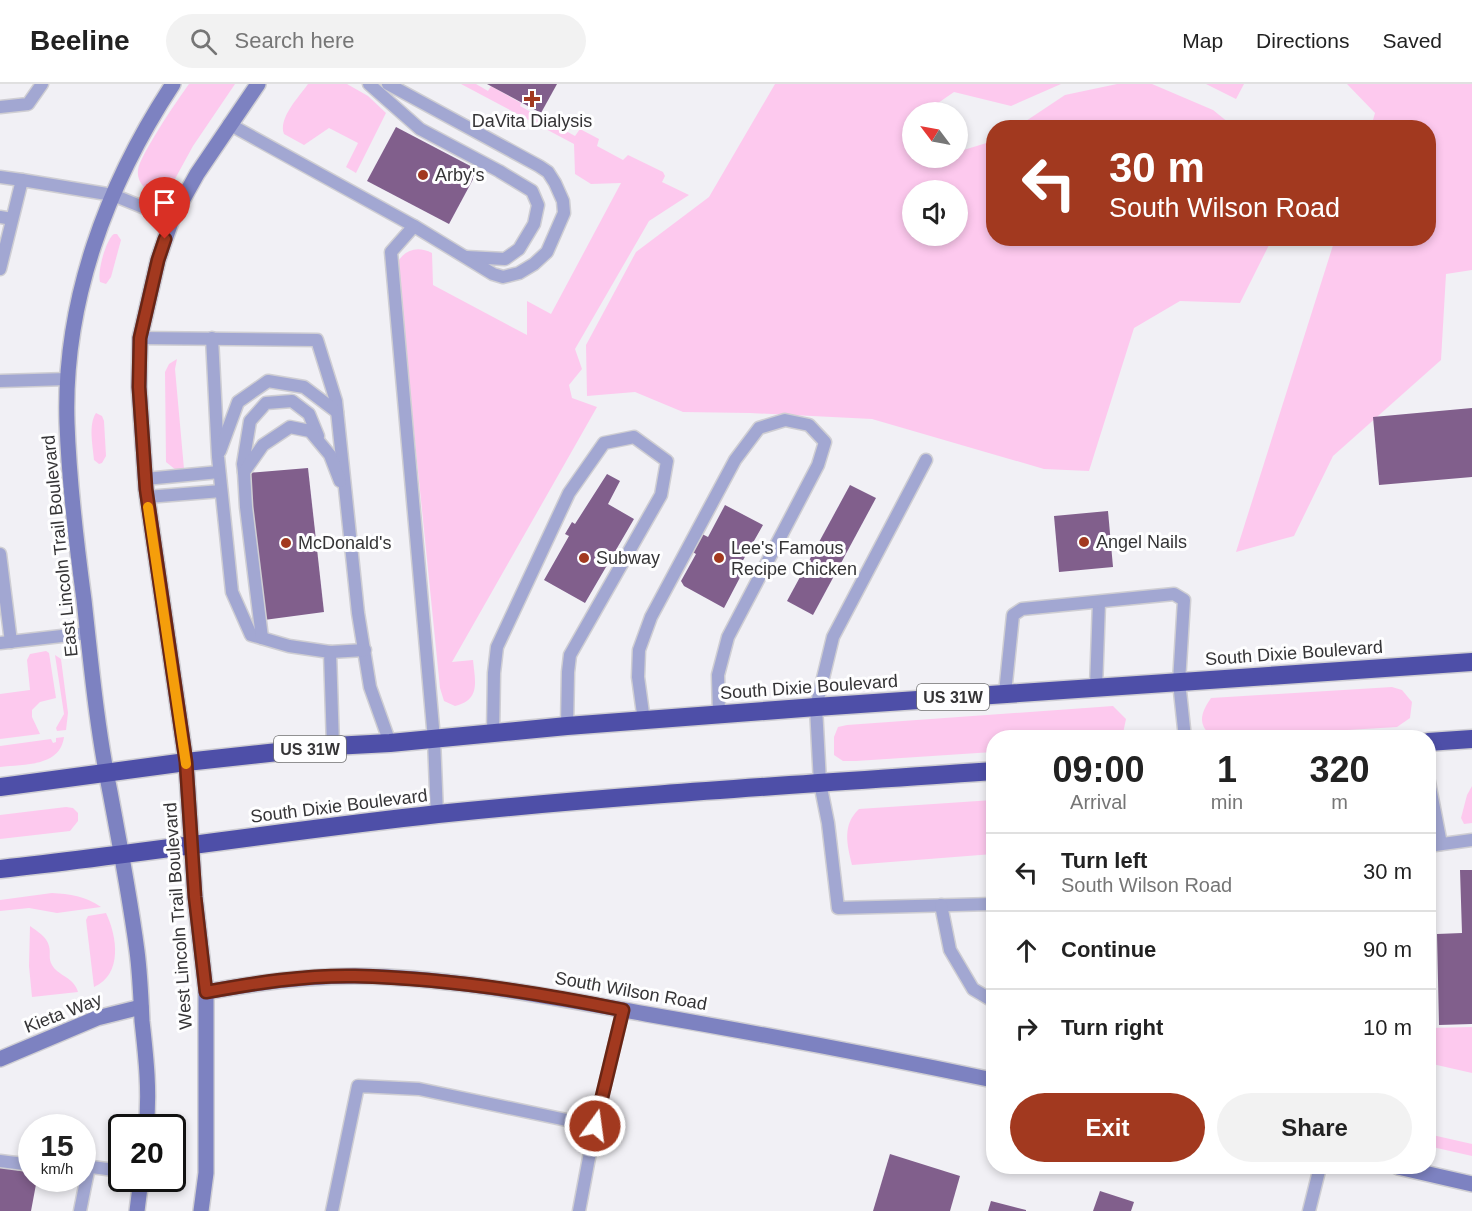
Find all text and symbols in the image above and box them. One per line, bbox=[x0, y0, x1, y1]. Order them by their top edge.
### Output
search box bbox=[166, 14, 586, 68]
text: Beeline bbox=[30, 25, 130, 56]
icon: search bbox=[187, 25, 220, 58]
text: Search here bbox=[235, 28, 354, 53]
text: Map bbox=[1182, 29, 1223, 52]
text: Directions bbox=[1256, 29, 1349, 52]
text: Saved bbox=[1382, 29, 1442, 52]
marker: DaVita Dialysis bbox=[523, 90, 541, 108]
north arrow bbox=[902, 102, 968, 168]
map controls bbox=[902, 102, 968, 246]
place label: DaVita Dialysis bbox=[472, 111, 592, 131]
icon: left bbox=[1010, 144, 1088, 222]
text: 30 m bbox=[1109, 144, 1205, 191]
place label: Arby's bbox=[435, 165, 484, 185]
marker: Arby's bbox=[416, 168, 430, 182]
pin bbox=[139, 177, 190, 239]
button: sound bbox=[902, 180, 968, 246]
icon: arrive bbox=[148, 186, 181, 219]
text: South Wilson Road bbox=[1109, 193, 1340, 223]
street label: East Lincoln Trail Boulevard bbox=[38, 434, 82, 658]
place label: Angel Nails bbox=[1096, 532, 1187, 552]
place label: McDonald's bbox=[298, 533, 391, 553]
marker: Angel Nails bbox=[1077, 535, 1091, 549]
marker: McDonald's bbox=[279, 536, 293, 550]
place label: Lee's Famous Recipe Chicken bbox=[731, 538, 857, 579]
place label: Subway bbox=[596, 548, 660, 568]
marker: Subway bbox=[577, 551, 591, 565]
marker: Lee's Famous Recipe Chicken bbox=[712, 551, 726, 565]
street label: South Dixie Boulevard bbox=[1204, 637, 1384, 669]
street label: South Dixie Boulevard bbox=[719, 671, 899, 703]
road number: US 31W bbox=[917, 684, 989, 710]
road number: US 31W bbox=[274, 736, 346, 762]
text: 09:00 bbox=[1052, 749, 1144, 790]
text: 1 bbox=[1217, 749, 1237, 790]
text: 320 bbox=[1309, 749, 1370, 790]
street label: South Dixie Boulevard bbox=[249, 785, 429, 827]
text: Arrival bbox=[1070, 791, 1127, 813]
text: min bbox=[1211, 791, 1243, 813]
text: m bbox=[1331, 791, 1348, 813]
street label: West Lincoln Trail Boulevard bbox=[160, 802, 196, 1030]
text: Turn left bbox=[1061, 848, 1147, 873]
icon: left bbox=[1010, 856, 1043, 889]
text: 30 m bbox=[1363, 859, 1412, 884]
text: South Wilson Road bbox=[1061, 874, 1232, 896]
icon: ahead bbox=[1010, 934, 1043, 967]
text: Continue bbox=[1061, 937, 1156, 962]
text: 90 m bbox=[1363, 937, 1412, 962]
street label: South Wilson Road bbox=[553, 968, 709, 1014]
street label: Kieta Way bbox=[21, 989, 105, 1037]
icon: right bbox=[1010, 1012, 1043, 1045]
text: Turn right bbox=[1061, 1015, 1163, 1040]
text: 10 m bbox=[1363, 1015, 1412, 1040]
button: Exit bbox=[1010, 1093, 1205, 1162]
button: Share bbox=[1217, 1093, 1412, 1162]
position arrow bbox=[563, 1094, 627, 1158]
speed limit sign: 20 bbox=[108, 1114, 186, 1192]
text: 15 bbox=[40, 1129, 74, 1162]
text: km/h bbox=[41, 1160, 73, 1177]

